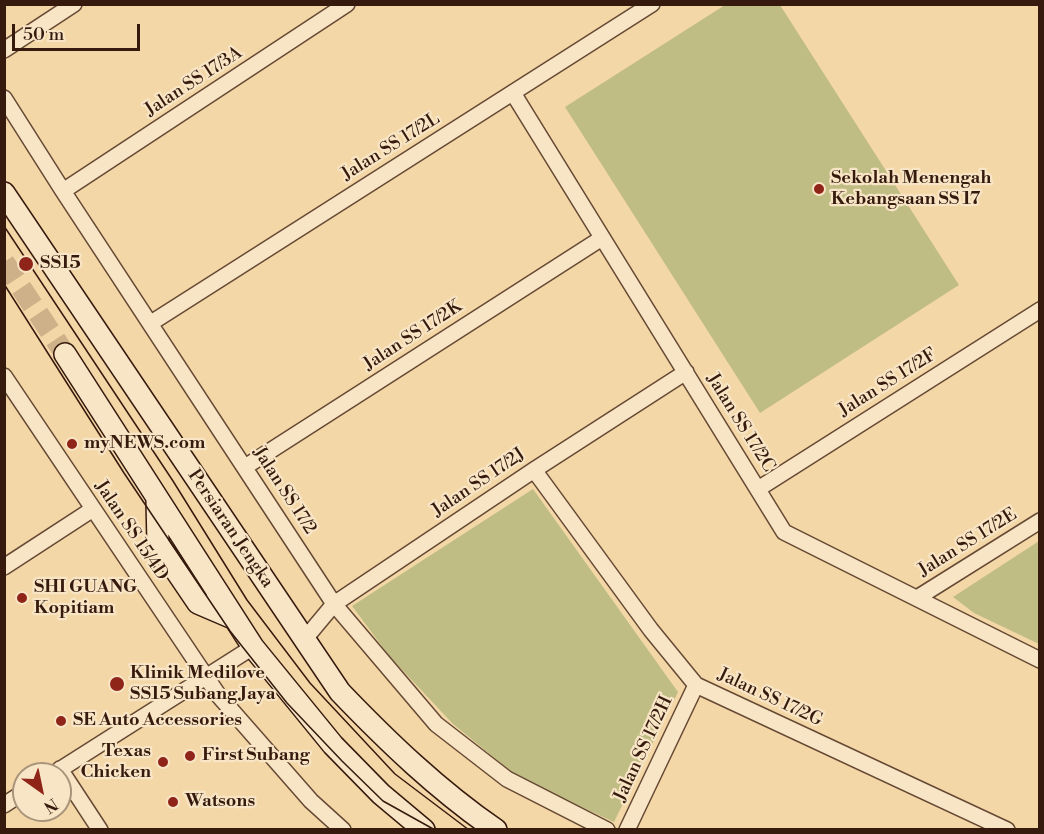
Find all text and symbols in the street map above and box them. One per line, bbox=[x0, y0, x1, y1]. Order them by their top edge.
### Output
scale bar bbox=[15, 12, 142, 50]
text: 50 m bbox=[23, 23, 64, 46]
street label: Jalan SS 17/3A bbox=[141, 43, 247, 121]
street label: Jalan SS 17/2L bbox=[338, 108, 444, 186]
place label: Sekolah Menengah Kebangsaan SS 17 bbox=[831, 168, 991, 210]
marker: Sekolah Menengah Kebangsaan SS 17 bbox=[812, 182, 826, 196]
place label: SS15 bbox=[40, 253, 81, 275]
marker: SS15 bbox=[17, 255, 35, 273]
street label: Jalan SS 17/2K bbox=[360, 296, 466, 376]
street label: Jalan SS 17/2F bbox=[835, 344, 941, 422]
street label: Jalan SS 17/2C bbox=[701, 370, 779, 476]
place label: myNEWS.com bbox=[84, 433, 205, 455]
marker: myNEWS.com bbox=[65, 437, 79, 451]
street label: Jalan SS 17/2 bbox=[248, 443, 320, 539]
street label: Jalan SS 17/2J bbox=[428, 444, 530, 522]
street label: Persiaran Jengka bbox=[182, 466, 278, 592]
street label: Jalan SS 15/4D bbox=[90, 477, 172, 585]
street label: Jalan SS 17/2E bbox=[915, 504, 1021, 582]
place label: SHI GUANG Kopitiam bbox=[34, 577, 137, 620]
marker: SHI GUANG Kopitiam bbox=[15, 591, 29, 605]
place label: Klinik Medilove SS15 Subang Jaya bbox=[130, 663, 275, 706]
street label: Jalan SS 17/2G bbox=[714, 664, 826, 732]
marker: Klinik Medilove SS15 Subang Jaya bbox=[108, 675, 126, 693]
street label: Jalan SS 17/2H bbox=[610, 693, 678, 805]
place label: SE Auto Accessories bbox=[73, 710, 242, 732]
marker: SE Auto Accessories bbox=[54, 714, 68, 728]
place label: Texas Chicken bbox=[81, 741, 151, 783]
place label: First Subang bbox=[202, 745, 310, 767]
marker: First Subang bbox=[183, 749, 197, 763]
marker: Texas Chicken bbox=[156, 755, 170, 769]
north arrow bbox=[12, 762, 72, 822]
place label: Watsons bbox=[185, 791, 255, 813]
text: N bbox=[40, 794, 61, 817]
marker: Watsons bbox=[166, 795, 180, 809]

